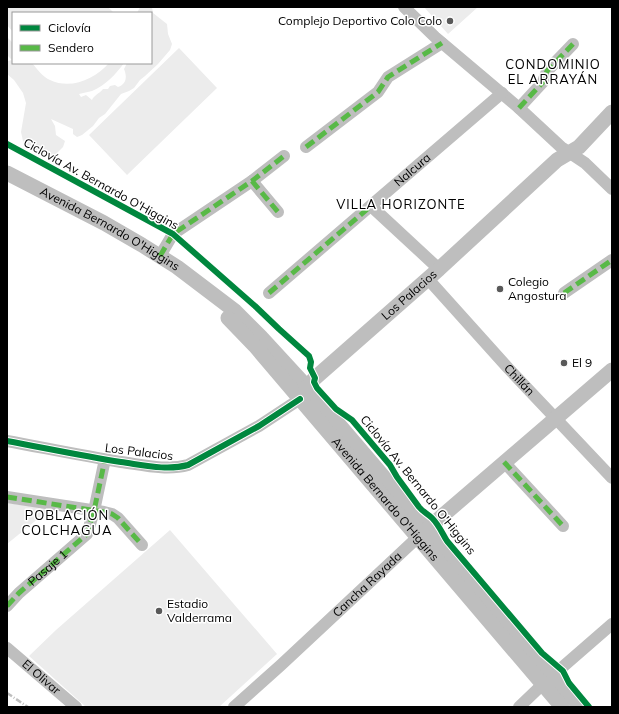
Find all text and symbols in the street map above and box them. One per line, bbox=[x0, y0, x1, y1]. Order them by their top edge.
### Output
legend bbox=[12, 12, 152, 64]
place label: Complejo Deportivo Colo Colo bbox=[278, 13, 442, 28]
marker: Complejo Deportivo Colo Colo bbox=[445, 16, 455, 26]
text: Ciclovía bbox=[48, 20, 91, 35]
text: Sendero bbox=[48, 40, 94, 55]
district label: CONDOMINIO EL ARRAYÁN bbox=[505, 56, 601, 87]
street label: Ciclovía Av. Bernardo O'Higgins bbox=[21, 134, 182, 233]
street label: Nalcura bbox=[391, 150, 433, 189]
street label: Avenida Bernardo O'Higgins bbox=[38, 183, 183, 274]
district label: VILLA HORIZONTE bbox=[336, 196, 466, 212]
street label: Los Palacios bbox=[378, 266, 440, 323]
place label: Colegio Angostura bbox=[508, 274, 566, 303]
marker: Colegio Angostura bbox=[495, 284, 505, 294]
place label: El 9 bbox=[572, 355, 592, 370]
marker: El 9 bbox=[559, 358, 569, 368]
street label: Chillán bbox=[501, 361, 538, 399]
street label: Ciclovía Av. Bernardo O'Higgins bbox=[357, 412, 479, 558]
street label: Avenida Bernardo O'Higgins bbox=[329, 434, 443, 564]
street label: Los Palacios bbox=[104, 440, 174, 463]
district label: POBLACIÓN COLCHAGUA bbox=[22, 507, 113, 538]
street label: Pasaje 1 bbox=[25, 546, 71, 589]
street label: Cancha Rayada bbox=[329, 548, 404, 620]
place label: Estadio Valderrama bbox=[167, 596, 232, 625]
marker: Estadio Valderrama bbox=[154, 606, 164, 616]
street label: El Olivar bbox=[19, 656, 64, 698]

